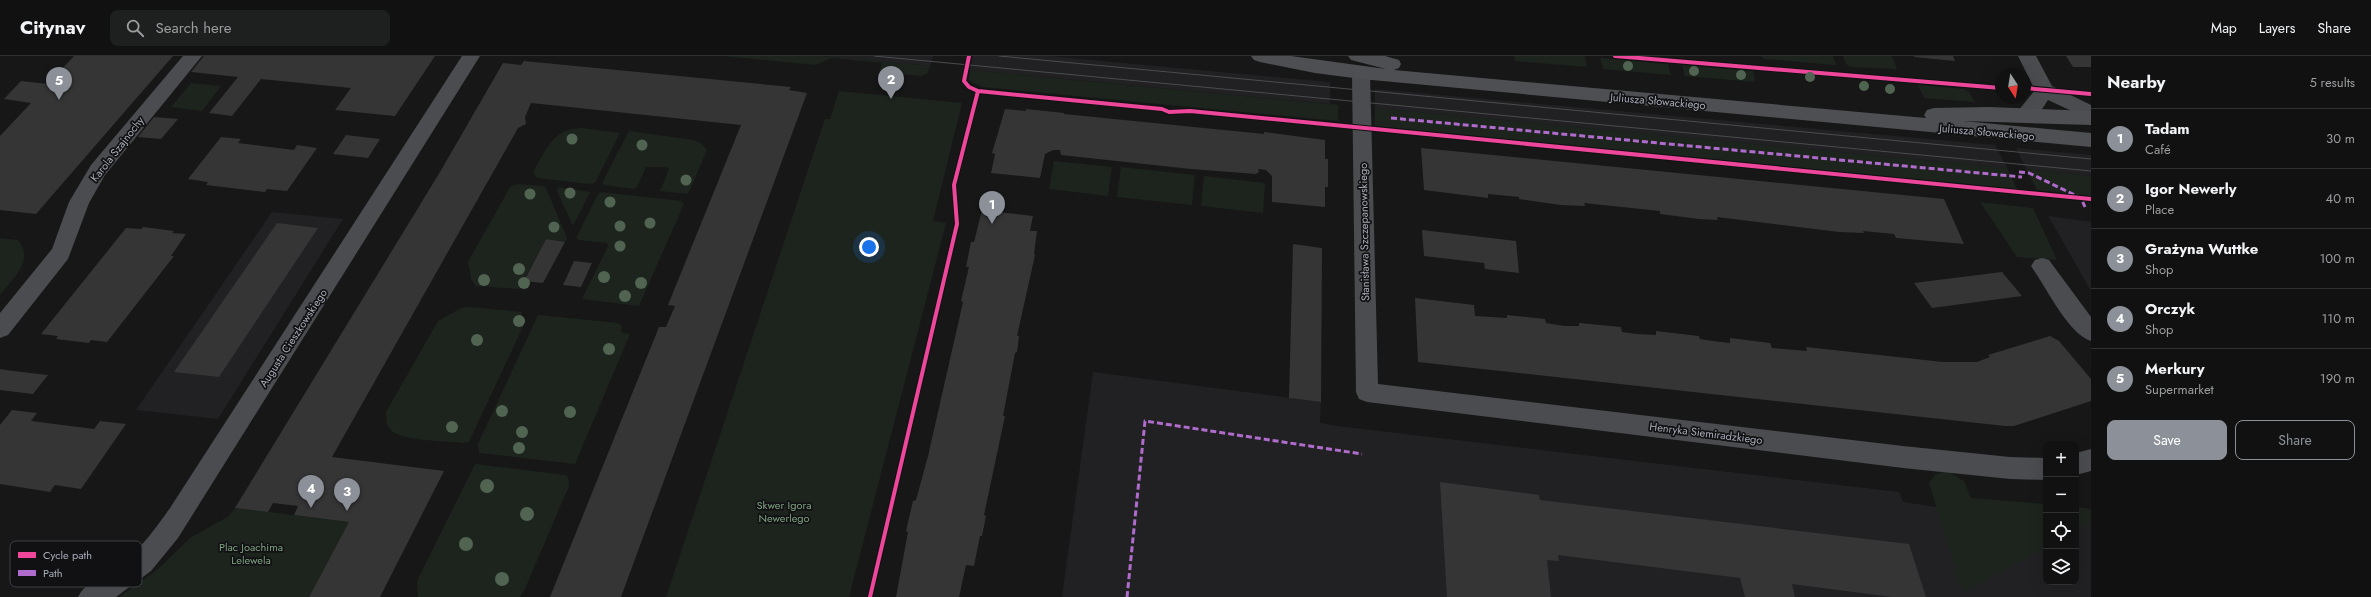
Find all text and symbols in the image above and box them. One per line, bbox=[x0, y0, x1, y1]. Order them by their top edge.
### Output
search box bbox=[110, 10, 390, 46]
text: Citynav bbox=[20, 14, 86, 41]
icon: search bbox=[124, 17, 146, 39]
text: Search here bbox=[156, 17, 231, 39]
text: Map bbox=[2211, 18, 2237, 38]
text: Layers bbox=[2259, 18, 2295, 38]
text: Share bbox=[2317, 18, 2351, 38]
pin: 2 bbox=[878, 66, 904, 99]
pin: 5 bbox=[46, 67, 72, 100]
north arrow bbox=[1995, 68, 2031, 104]
text: Nearby bbox=[2107, 70, 2165, 94]
text: 5 results bbox=[2309, 73, 2355, 92]
street label: Juliusza Słowackiego bbox=[1608, 89, 1706, 113]
street label: Karola Szajnochy bbox=[86, 113, 148, 185]
text: Tadam bbox=[2145, 118, 2190, 140]
street label: Juliusza Słowackiego bbox=[1937, 120, 2035, 144]
text: 1 bbox=[2117, 129, 2123, 148]
text: 30 m bbox=[2326, 129, 2355, 148]
text: Café bbox=[2145, 140, 2171, 159]
street label: Stanisława Szczepanowskiego bbox=[1355, 163, 1373, 301]
text: Igor Newerly bbox=[2145, 178, 2237, 200]
text: 2 bbox=[2116, 189, 2124, 208]
text: 40 m bbox=[2326, 189, 2355, 208]
pin: 1 bbox=[979, 191, 1005, 224]
text: Place bbox=[2145, 200, 2174, 219]
your location bbox=[859, 237, 879, 257]
text: Grażyna Wuttke bbox=[2145, 238, 2258, 260]
text: 3 bbox=[2116, 249, 2124, 268]
text: 100 m bbox=[2320, 249, 2355, 268]
text: Shop bbox=[2145, 260, 2173, 279]
street label: Augusta Cieszkowskiego bbox=[255, 286, 331, 390]
text: Orczyk bbox=[2145, 298, 2195, 320]
text: 4 bbox=[2115, 309, 2125, 328]
text: 110 m bbox=[2321, 309, 2355, 328]
text: Shop bbox=[2145, 320, 2173, 339]
text: Merkury bbox=[2145, 358, 2205, 380]
text: 5 bbox=[2116, 369, 2124, 388]
text: 190 m bbox=[2320, 369, 2355, 388]
text: Supermarket bbox=[2145, 380, 2214, 399]
street label: Henryka Siemiradzkiego bbox=[1649, 418, 1763, 448]
button: Save bbox=[2107, 420, 2227, 460]
button: Share bbox=[2235, 420, 2355, 460]
map controls bbox=[2043, 441, 2079, 585]
button: + bbox=[2043, 441, 2079, 477]
pin: 4 bbox=[298, 475, 324, 508]
button: − bbox=[2043, 477, 2079, 513]
pin: 3 bbox=[334, 478, 360, 511]
park label: Skwer Igora Newerlego bbox=[756, 497, 812, 526]
button: locate bbox=[2043, 513, 2079, 549]
park label: Plac Joachima Lelewela bbox=[219, 539, 283, 568]
legend bbox=[10, 541, 142, 587]
text: Cycle path bbox=[43, 547, 92, 563]
button: layers bbox=[2043, 549, 2079, 585]
text: Path bbox=[43, 565, 62, 581]

